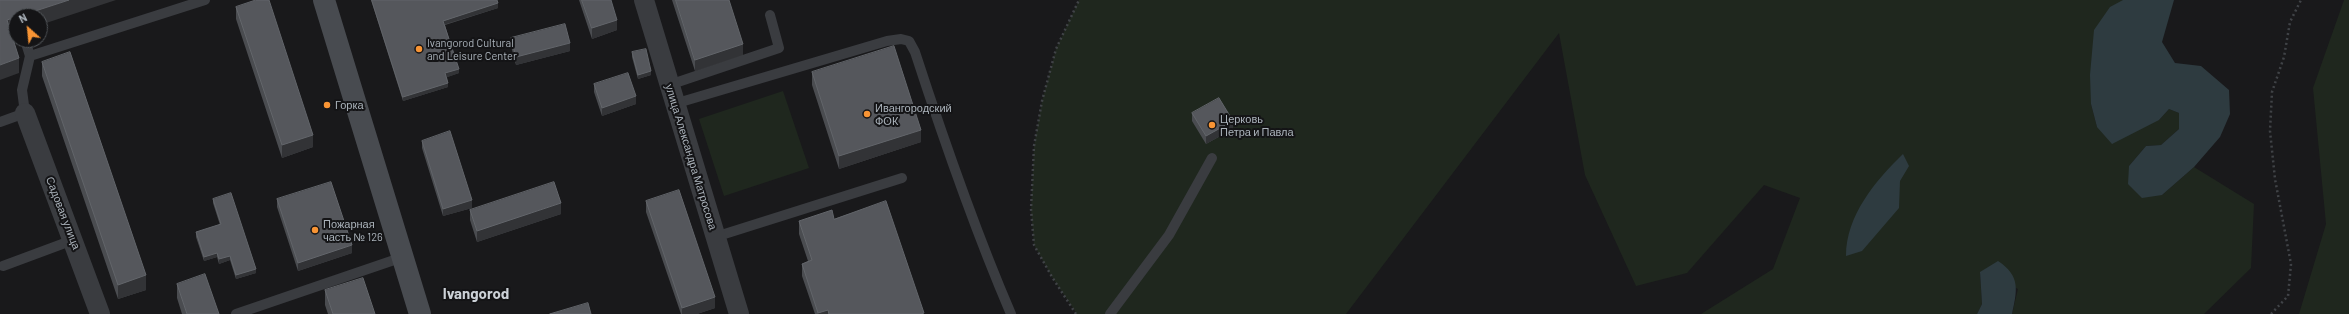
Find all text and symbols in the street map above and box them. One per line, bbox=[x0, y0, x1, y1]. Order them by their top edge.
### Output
north arrow bbox=[8, 8, 48, 48]
text: N bbox=[17, 10, 29, 25]
place label: Ivangorod Cultural and Leisure Center bbox=[427, 36, 517, 62]
marker: Ivangorod Cultural and Leisure Center bbox=[414, 44, 424, 54]
street label: улица Александра Матросова bbox=[662, 82, 720, 232]
place label: Горка bbox=[335, 98, 364, 112]
marker: Горка bbox=[322, 100, 332, 110]
place label: Ивангородский ФОК bbox=[875, 101, 952, 127]
marker: Ивангородский ФОК bbox=[862, 109, 872, 119]
place label: Церковь Петра и Павла bbox=[1220, 112, 1294, 138]
marker: Церковь Петра и Павла bbox=[1207, 120, 1217, 130]
street label: Садовая улица bbox=[43, 175, 83, 251]
place label: Пожарная часть № 126 bbox=[323, 217, 383, 243]
marker: Пожарная часть № 126 bbox=[310, 225, 320, 235]
district label: Ivangorod bbox=[443, 285, 509, 303]

